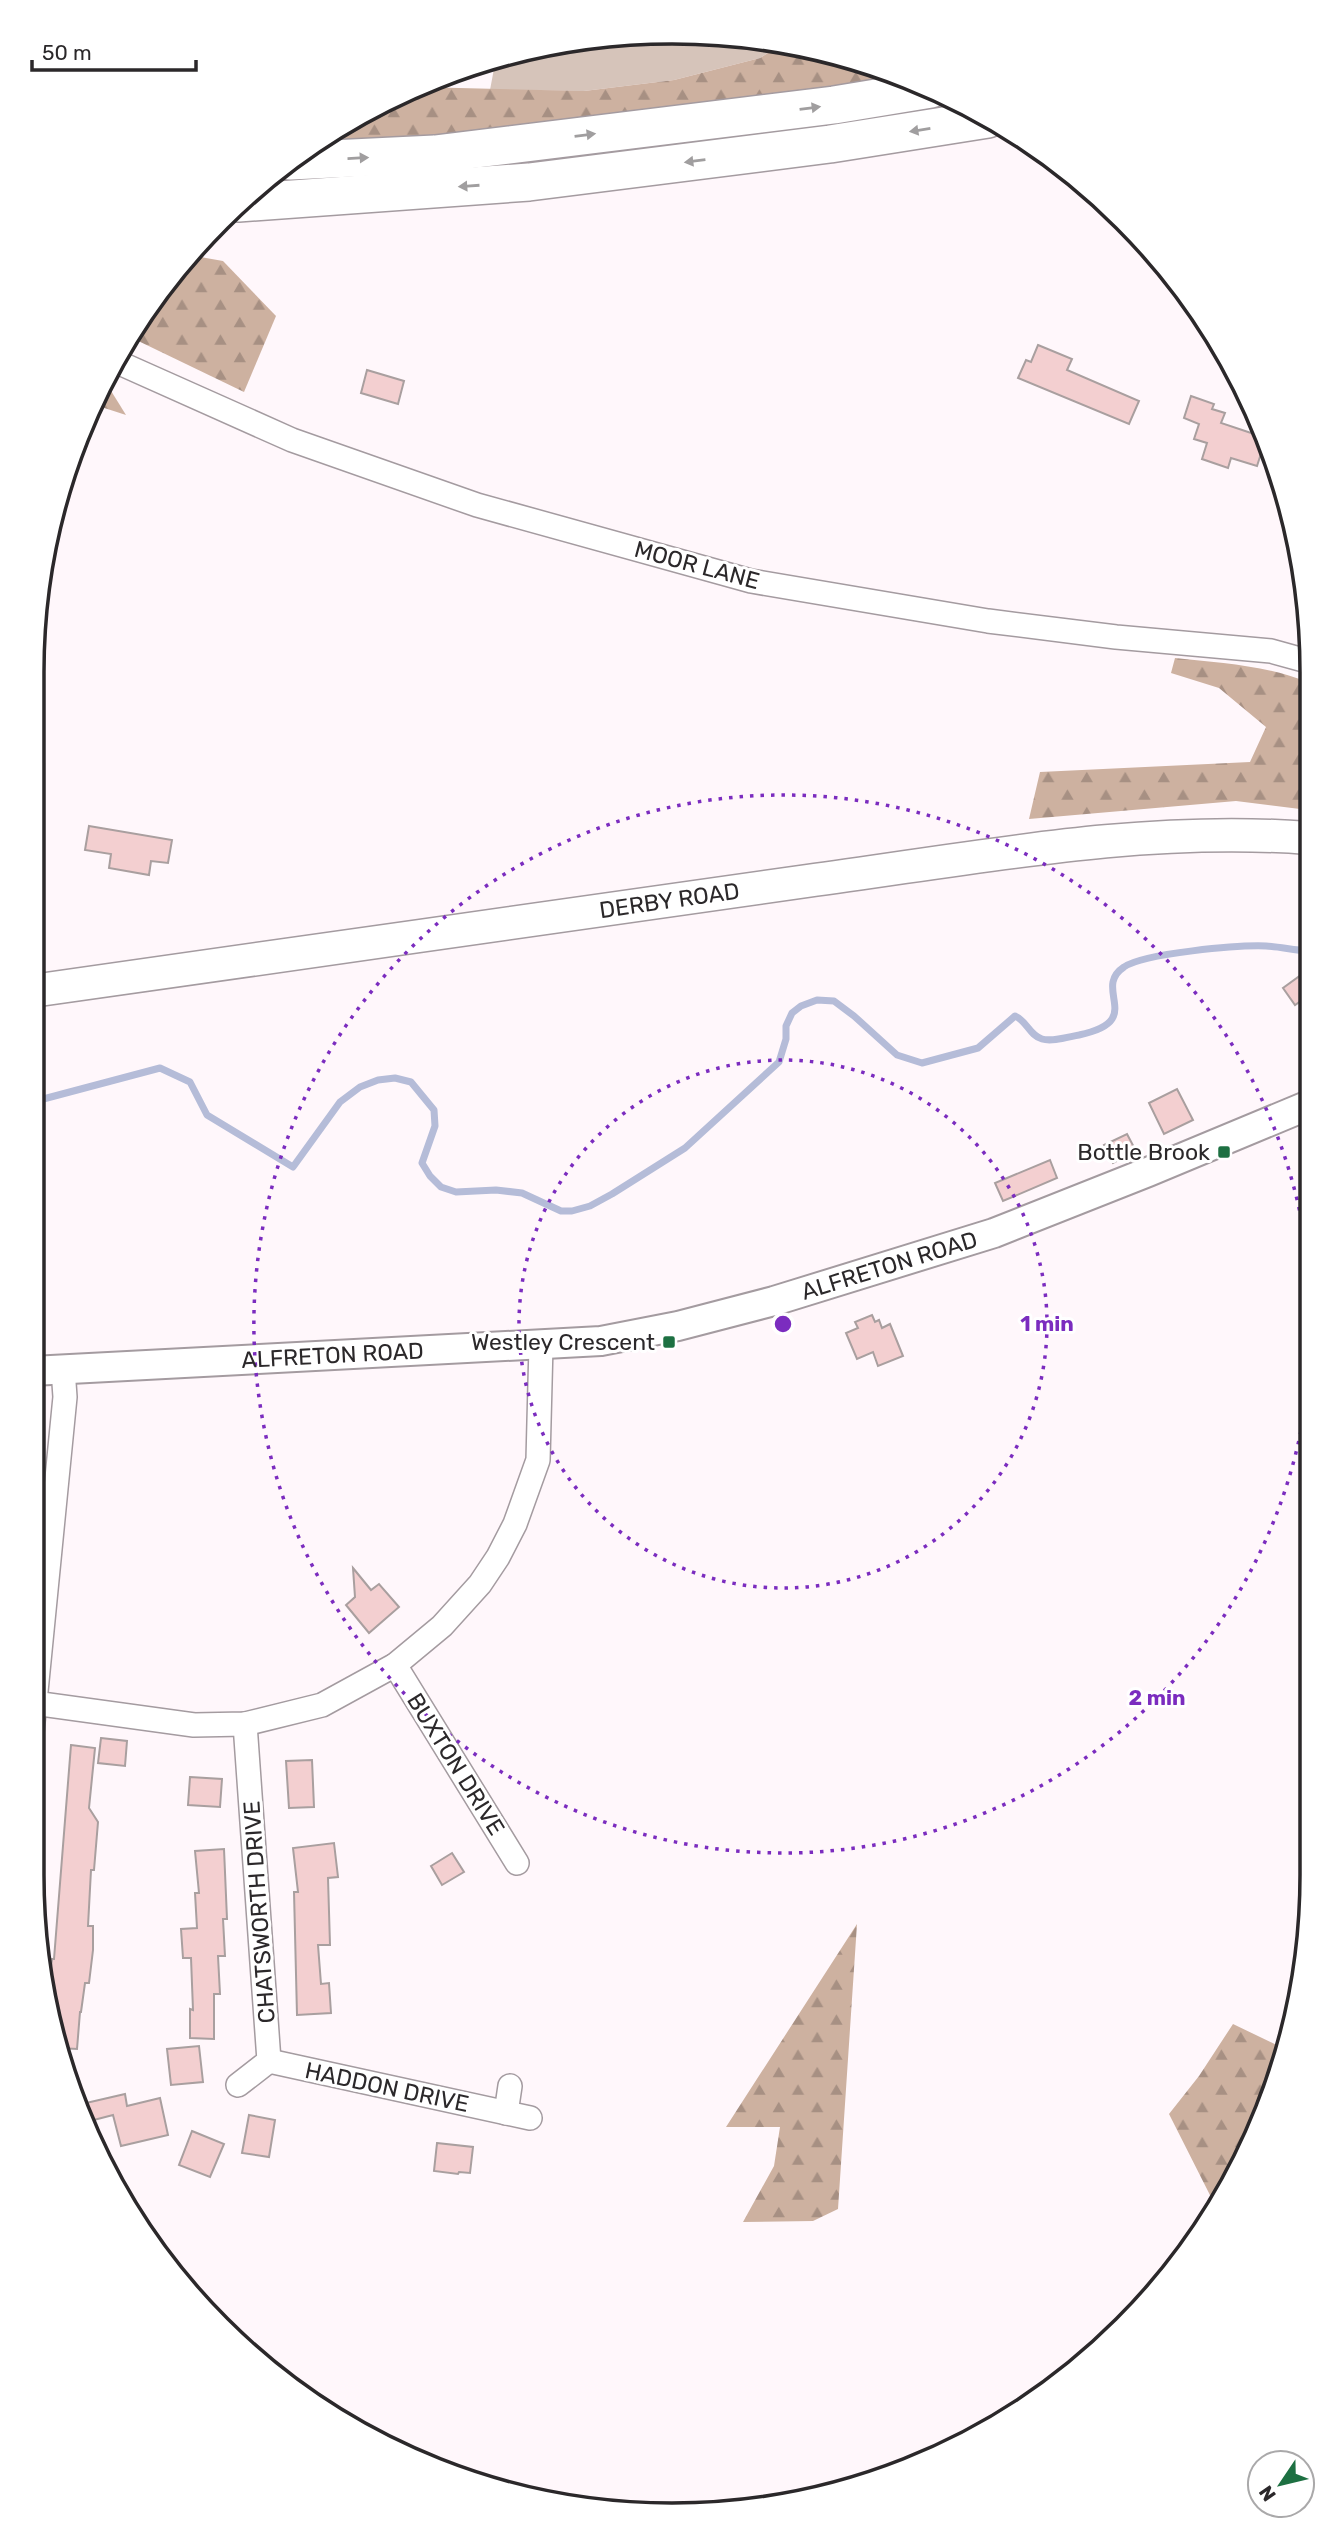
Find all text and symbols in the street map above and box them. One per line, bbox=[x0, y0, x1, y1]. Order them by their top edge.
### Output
scale bar bbox=[32, 28, 196, 72]
text: 50 m bbox=[42, 40, 92, 65]
one-way arrow bbox=[800, 102, 822, 113]
one-way arrow bbox=[909, 124, 931, 135]
one-way arrow bbox=[574, 130, 596, 141]
one-way arrow bbox=[348, 152, 370, 163]
one-way arrow bbox=[684, 155, 706, 166]
one-way arrow bbox=[458, 181, 480, 192]
street label: MOOR LANE bbox=[631, 535, 763, 595]
street label: DERBY ROAD bbox=[598, 877, 741, 924]
place label: Bottle Brook bbox=[1077, 1138, 1210, 1166]
marker: Bottle Brook bbox=[1216, 1144, 1232, 1160]
street label: ALFRETON ROAD bbox=[798, 1225, 981, 1306]
text: 1 min bbox=[1020, 1311, 1074, 1336]
centre of rings bbox=[771, 1312, 795, 1336]
place label: Westley Crescent bbox=[471, 1328, 655, 1356]
marker: Westley Crescent bbox=[661, 1334, 677, 1350]
street label: ALFRETON ROAD bbox=[241, 1336, 425, 1374]
text: 2 min bbox=[1129, 1685, 1185, 1710]
street label: BUXTON DRIVE bbox=[401, 1688, 511, 1840]
street label: CHATSWORTH DRIVE bbox=[237, 1800, 281, 2024]
street label: HADDON DRIVE bbox=[302, 2056, 472, 2118]
north arrow bbox=[1246, 2449, 1316, 2519]
text: N bbox=[1254, 2481, 1281, 2506]

